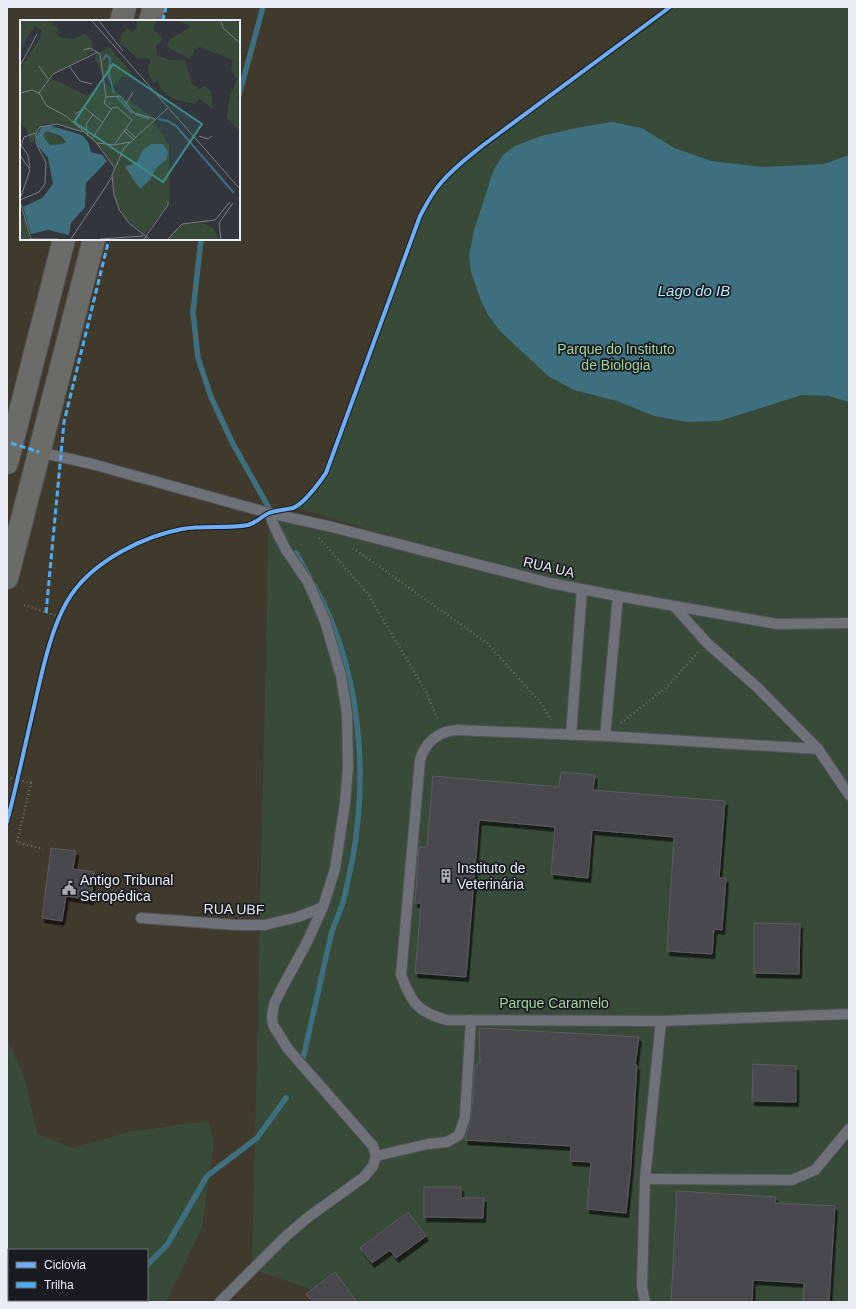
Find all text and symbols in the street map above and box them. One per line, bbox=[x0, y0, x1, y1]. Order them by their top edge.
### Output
inset map bbox=[20, 20, 240, 240]
water label: Lago do IB bbox=[658, 282, 730, 299]
park label: Parque do Instituto de Biologia bbox=[557, 341, 675, 373]
street label: RUA UA bbox=[522, 553, 577, 581]
place label: Instituto de Veterinária bbox=[457, 860, 526, 892]
building icon: Instituto de Veterinária bbox=[438, 868, 454, 884]
place label: Antigo Tribunal Seropédica bbox=[80, 872, 173, 904]
public building icon: Antigo Tribunal Seropédica bbox=[61, 880, 77, 896]
street label: RUA UBF bbox=[204, 900, 264, 918]
park label: Parque Caramelo bbox=[499, 995, 609, 1011]
legend bbox=[8, 1249, 148, 1301]
text: Ciclovia bbox=[44, 1258, 86, 1272]
text: Trilha bbox=[44, 1278, 74, 1292]

